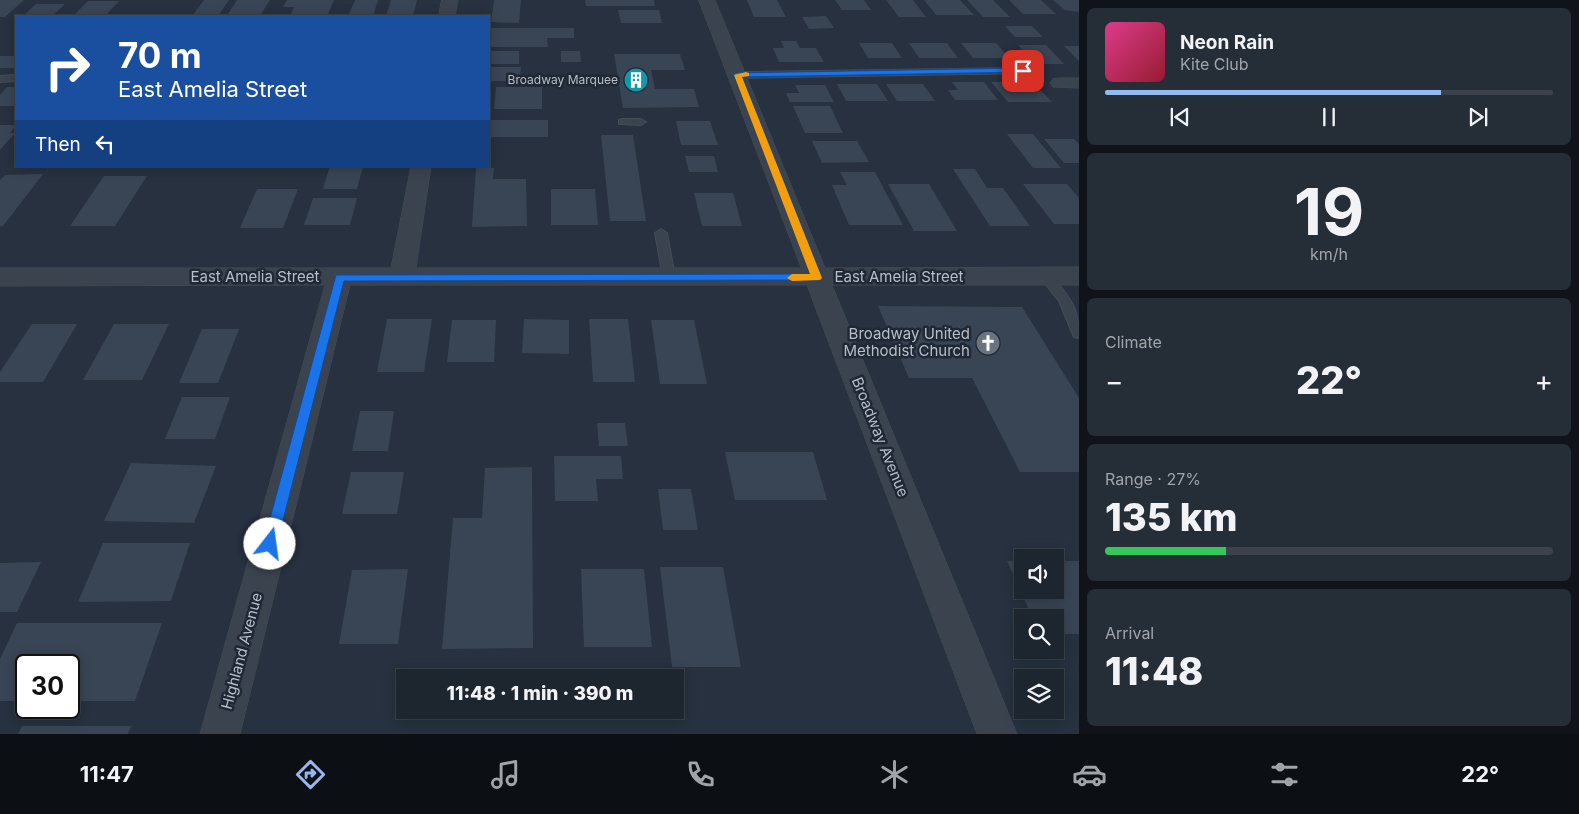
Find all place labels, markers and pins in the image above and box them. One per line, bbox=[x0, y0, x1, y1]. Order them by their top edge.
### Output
pin bbox=[1002, 50, 1044, 92]
building icon: Broadway Marquee bbox=[623, 67, 649, 93]
place label: Broadway Marquee bbox=[508, 72, 618, 87]
place label: Broadway United Methodist Church bbox=[844, 324, 970, 360]
church icon: Broadway United Methodist Church bbox=[975, 330, 1001, 356]

